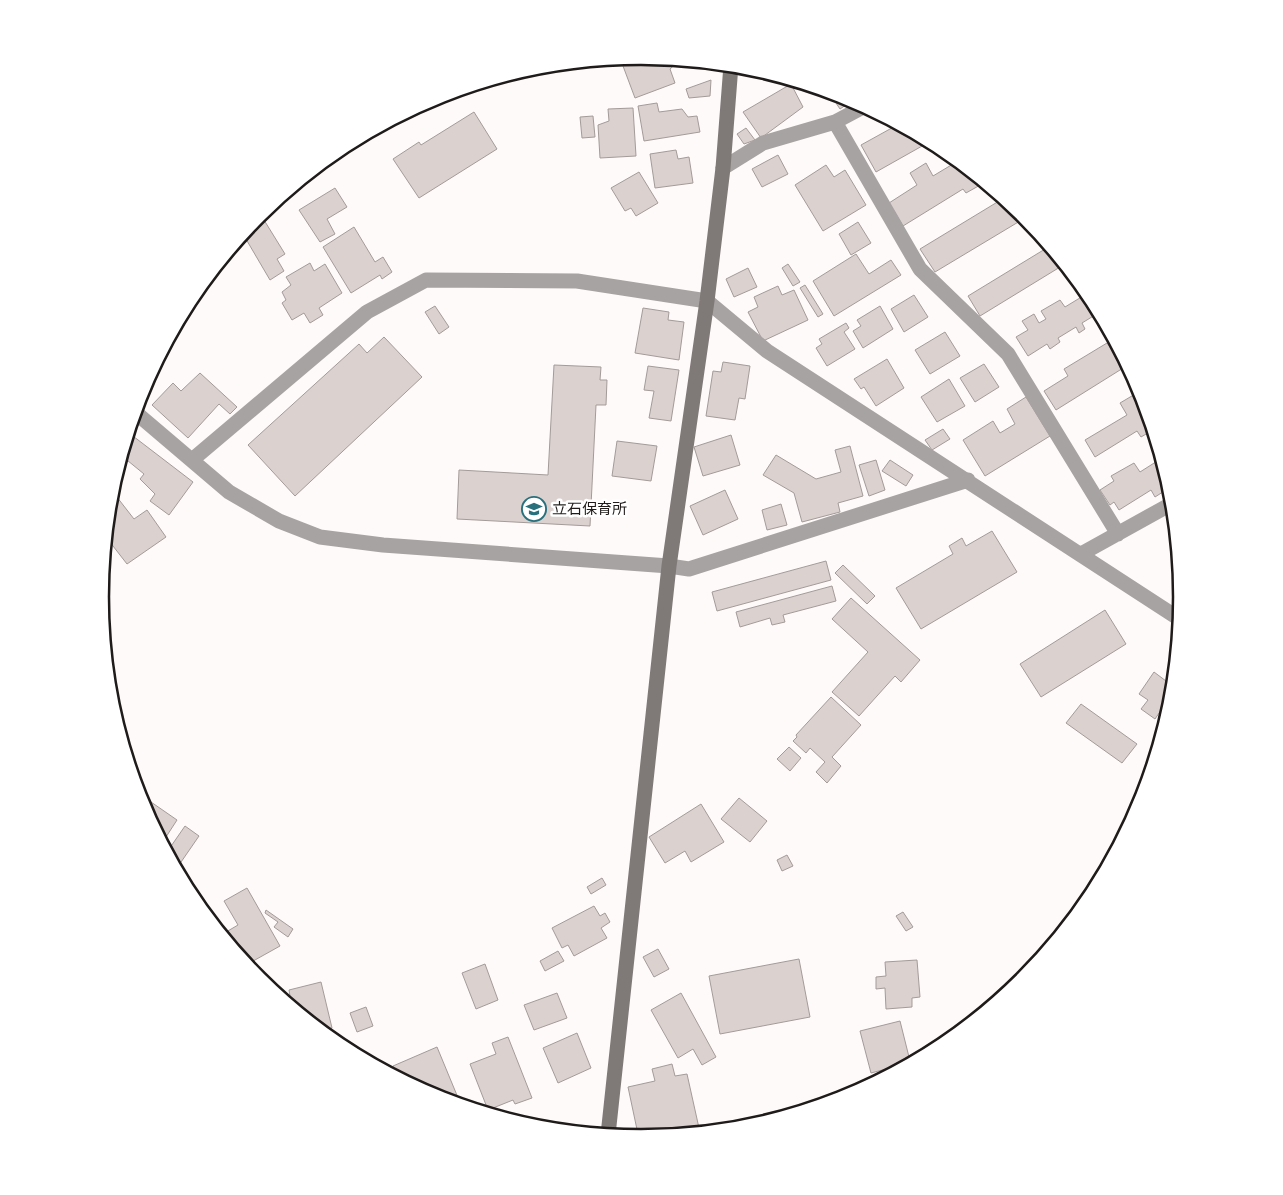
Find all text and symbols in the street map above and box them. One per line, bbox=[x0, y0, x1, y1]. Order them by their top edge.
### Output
school or university icon: 立石保育所 bbox=[521, 496, 547, 522]
place label: 立石保育所 bbox=[552, 498, 627, 518]

